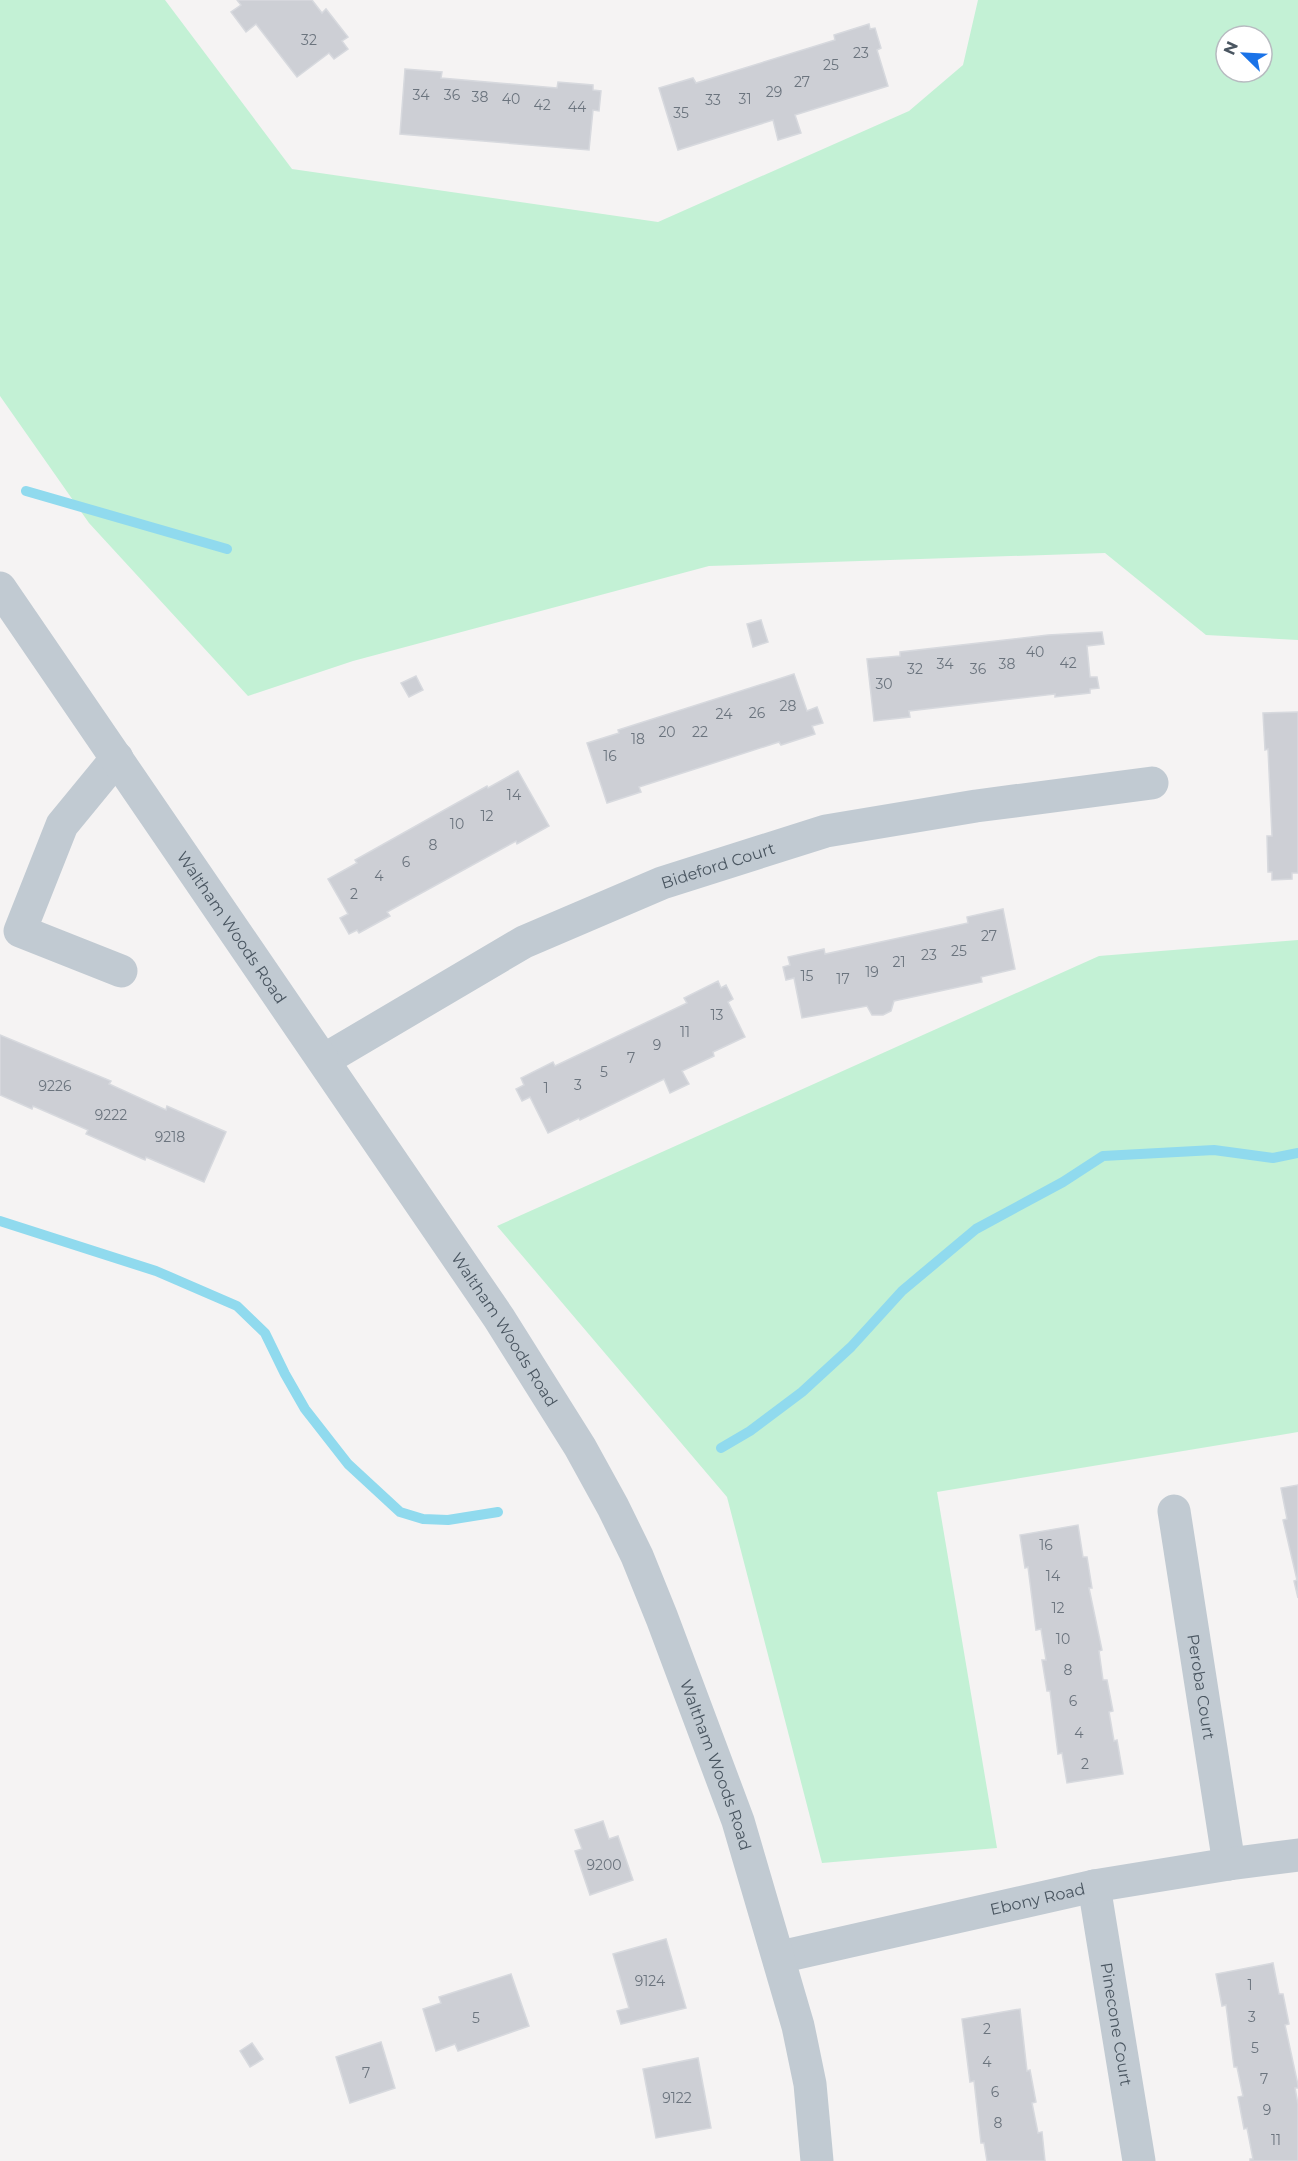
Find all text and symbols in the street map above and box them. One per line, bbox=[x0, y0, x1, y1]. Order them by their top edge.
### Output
north arrow bbox=[1214, 24, 1274, 84]
house number: 32 bbox=[301, 31, 317, 49]
text: N bbox=[1219, 38, 1242, 58]
house number: 23 bbox=[853, 44, 869, 62]
house number: 25 bbox=[823, 56, 839, 74]
house number: 27 bbox=[794, 73, 810, 91]
house number: 29 bbox=[766, 83, 782, 101]
house number: 34 bbox=[412, 86, 430, 104]
house number: 36 bbox=[444, 86, 461, 104]
house number: 38 bbox=[472, 88, 488, 106]
house number: 40 bbox=[502, 90, 520, 108]
house number: 31 bbox=[739, 90, 751, 108]
house number: 33 bbox=[705, 91, 721, 109]
house number: 42 bbox=[533, 96, 551, 114]
house number: 44 bbox=[568, 98, 587, 116]
house number: 35 bbox=[673, 104, 689, 122]
house number: 40 bbox=[1026, 643, 1044, 661]
house number: 42 bbox=[1059, 654, 1077, 672]
house number: 34 bbox=[936, 655, 954, 673]
house number: 38 bbox=[999, 655, 1015, 673]
house number: 32 bbox=[907, 660, 923, 678]
house number: 36 bbox=[970, 660, 987, 678]
house number: 30 bbox=[875, 675, 893, 693]
house number: 28 bbox=[780, 697, 797, 715]
house number: 26 bbox=[749, 704, 766, 722]
house number: 24 bbox=[716, 705, 733, 723]
house number: 20 bbox=[658, 723, 676, 741]
house number: 22 bbox=[692, 723, 708, 741]
house number: 18 bbox=[631, 730, 645, 748]
house number: 16 bbox=[603, 747, 617, 765]
house number: 14 bbox=[507, 786, 522, 804]
house number: 12 bbox=[480, 807, 494, 825]
house number: 10 bbox=[450, 815, 464, 833]
house number: 8 bbox=[429, 836, 438, 854]
street label: Bideford Court bbox=[659, 839, 778, 893]
street label: Waltham Woods Road bbox=[173, 848, 290, 1007]
house number: 6 bbox=[402, 853, 411, 871]
house number: 4 bbox=[374, 867, 384, 885]
house number: 2 bbox=[350, 885, 358, 903]
house number: 27 bbox=[981, 927, 997, 945]
house number: 25 bbox=[951, 942, 967, 960]
house number: 23 bbox=[921, 946, 937, 964]
house number: 21 bbox=[892, 953, 906, 971]
house number: 19 bbox=[865, 963, 879, 981]
house number: 15 bbox=[801, 967, 814, 985]
house number: 17 bbox=[836, 970, 850, 988]
house number: 13 bbox=[711, 1006, 724, 1024]
house number: 11 bbox=[680, 1023, 690, 1041]
house number: 9 bbox=[653, 1036, 661, 1054]
house number: 7 bbox=[627, 1049, 635, 1067]
house number: 5 bbox=[600, 1063, 608, 1081]
house number: 3 bbox=[574, 1076, 582, 1094]
house number: 9226 bbox=[39, 1077, 72, 1095]
house number: 1 bbox=[543, 1079, 549, 1097]
house number: 9222 bbox=[95, 1106, 127, 1124]
house number: 9218 bbox=[155, 1128, 185, 1146]
street label: Waltham Woods Road bbox=[447, 1249, 561, 1410]
house number: 16 bbox=[1039, 1536, 1053, 1554]
house number: 14 bbox=[1046, 1567, 1061, 1585]
house number: 12 bbox=[1051, 1599, 1065, 1617]
house number: 10 bbox=[1056, 1630, 1070, 1648]
street label: Peroba Court bbox=[1183, 1633, 1219, 1742]
house number: 8 bbox=[1064, 1661, 1073, 1679]
street label: Waltham Woods Road bbox=[676, 1677, 755, 1853]
house number: 6 bbox=[1069, 1692, 1078, 1710]
house number: 4 bbox=[1074, 1724, 1084, 1742]
house number: 2 bbox=[1081, 1755, 1089, 1773]
house number: 9200 bbox=[587, 1856, 621, 1874]
street label: Ebony Road bbox=[988, 1879, 1087, 1919]
street label: Pinecone Court bbox=[1097, 1961, 1136, 2088]
house number: 9124 bbox=[635, 1972, 666, 1990]
house number: 1 bbox=[1247, 1976, 1253, 1994]
house number: 3 bbox=[1248, 2008, 1256, 2026]
house number: 5 bbox=[472, 2009, 480, 2027]
house number: 2 bbox=[983, 2020, 991, 2038]
house number: 5 bbox=[1251, 2039, 1259, 2057]
house number: 4 bbox=[982, 2053, 992, 2071]
house number: 7 bbox=[362, 2064, 370, 2082]
house number: 7 bbox=[1260, 2070, 1268, 2088]
house number: 6 bbox=[991, 2083, 1000, 2101]
house number: 9122 bbox=[662, 2089, 692, 2107]
house number: 9 bbox=[1263, 2101, 1271, 2119]
house number: 8 bbox=[994, 2114, 1003, 2132]
house number: 11 bbox=[1271, 2131, 1281, 2149]

